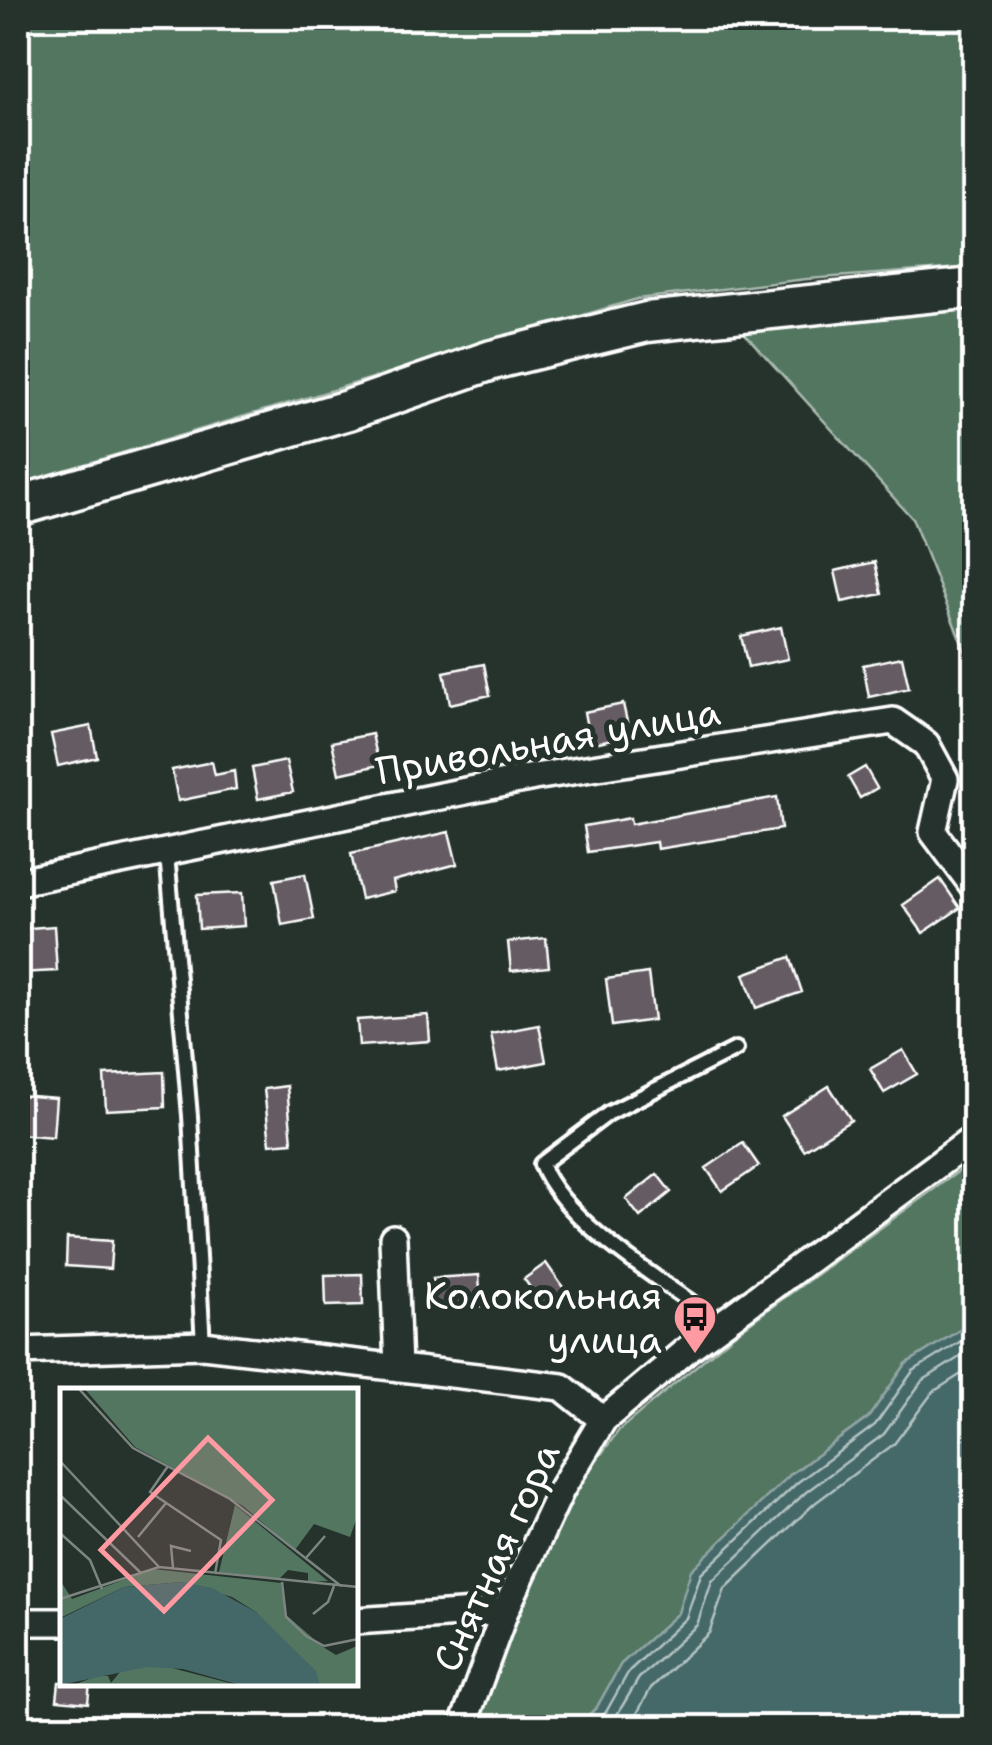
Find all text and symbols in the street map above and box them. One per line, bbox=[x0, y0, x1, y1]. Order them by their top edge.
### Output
street label: Привольная улица bbox=[372, 686, 725, 796]
place label: Колокольная улица bbox=[424, 1270, 662, 1365]
bus stop icon: Колокольная улица bbox=[672, 1294, 718, 1355]
inset map bbox=[60, 1388, 358, 1685]
street label: Снятная гора bbox=[421, 1434, 571, 1680]

